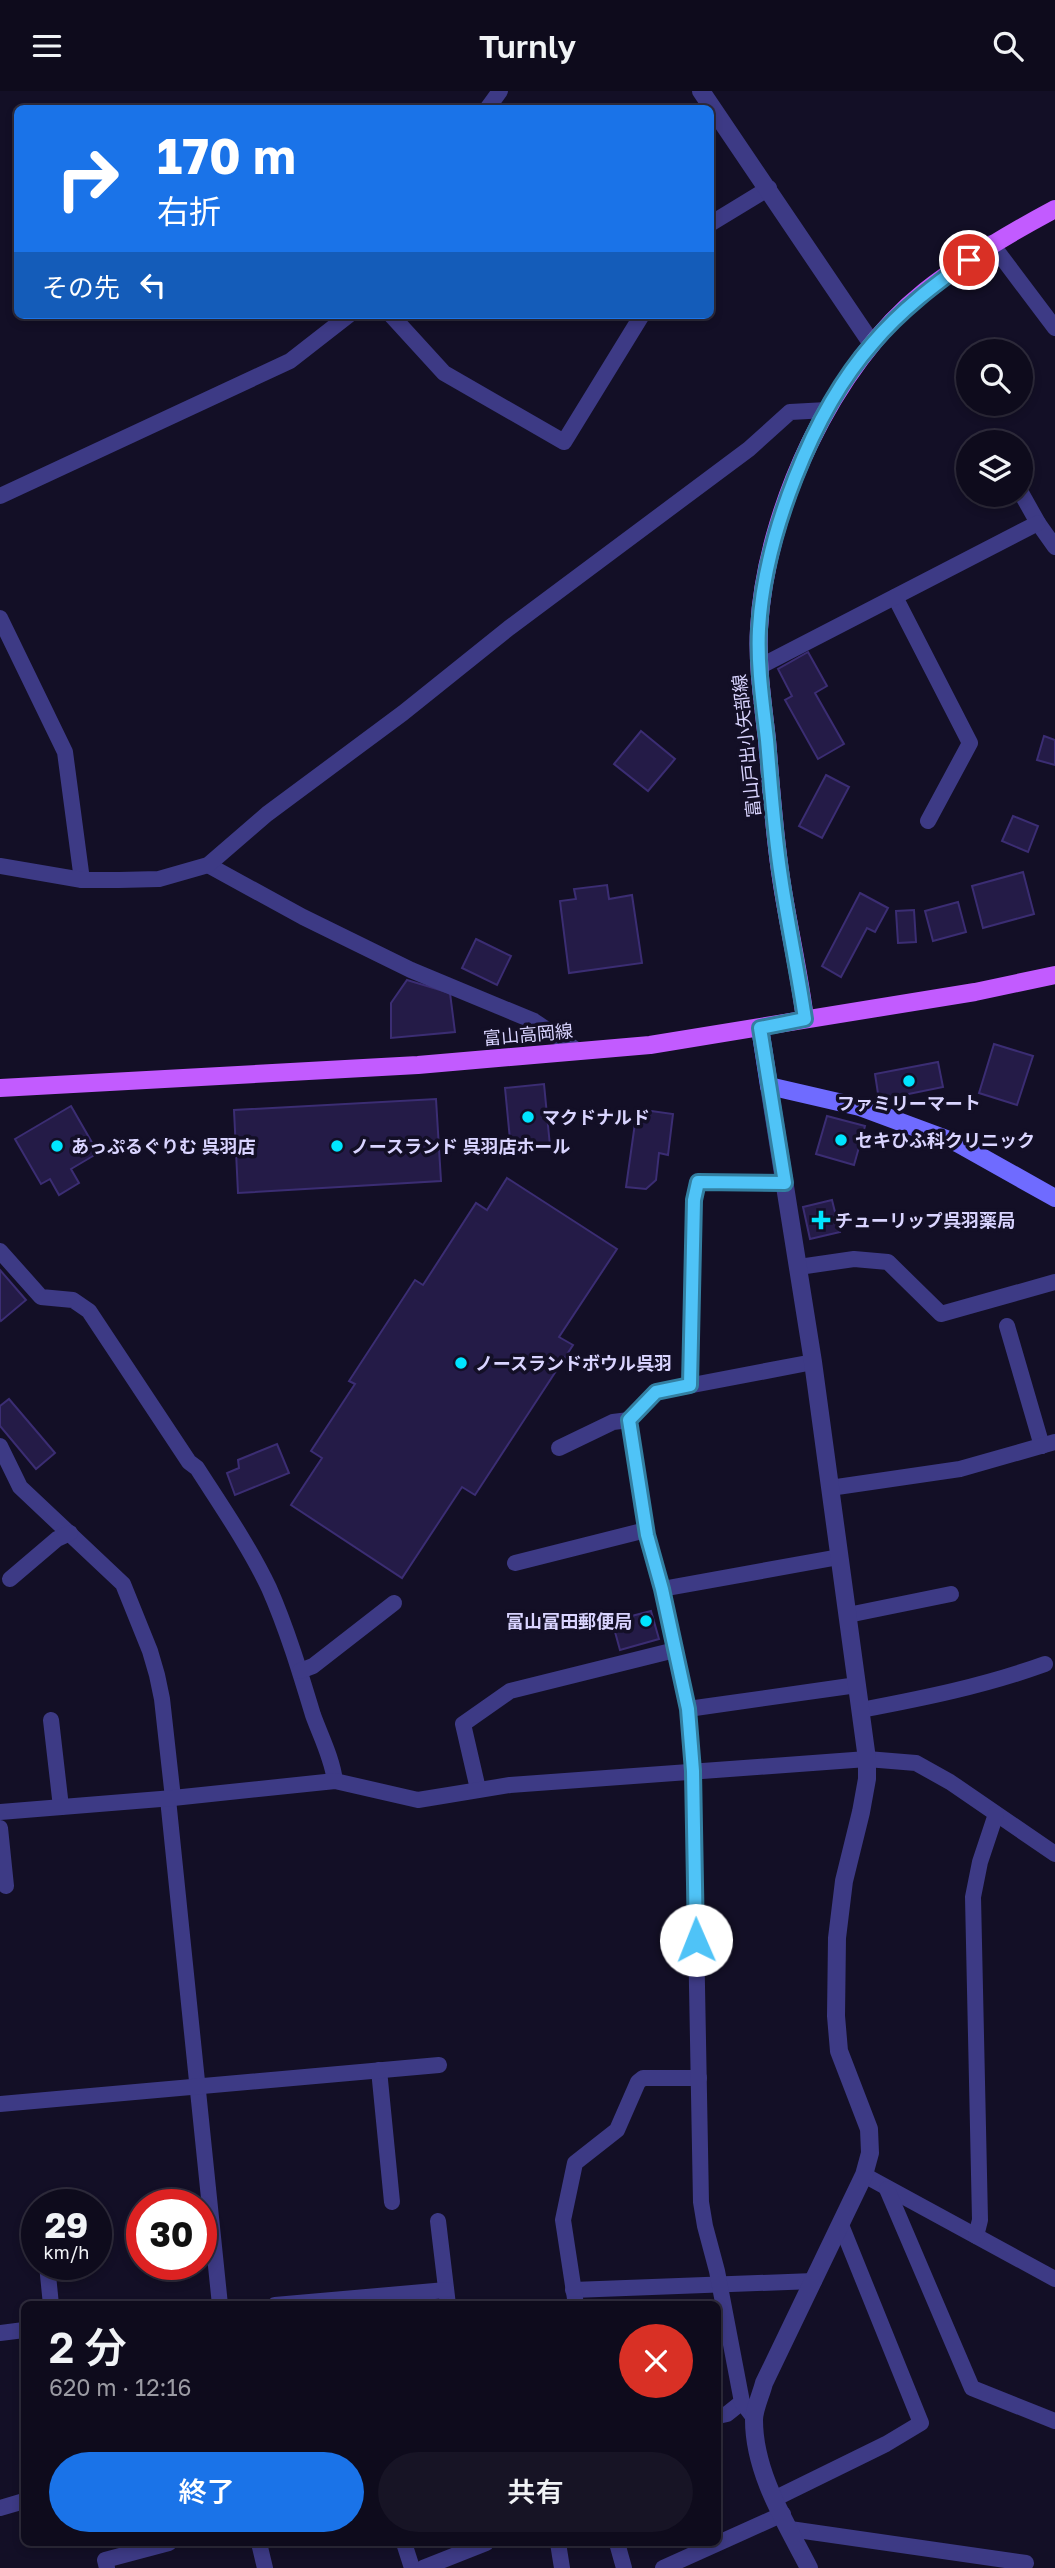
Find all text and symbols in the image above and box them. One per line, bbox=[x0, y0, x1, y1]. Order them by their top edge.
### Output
icon: menu bbox=[28, 27, 66, 65]
text: Turnly bbox=[479, 27, 576, 65]
icon: search bbox=[989, 27, 1027, 65]
text: 170 m bbox=[157, 126, 296, 185]
icon: right bbox=[42, 133, 133, 224]
text: 右折 bbox=[157, 192, 221, 230]
pin bbox=[939, 230, 999, 290]
icon: arrive bbox=[950, 241, 988, 279]
icon: left bbox=[134, 266, 172, 304]
text: その先 bbox=[42, 272, 120, 303]
map controls bbox=[956, 339, 1033, 507]
button: search bbox=[956, 339, 1033, 416]
button: layers bbox=[956, 430, 1033, 507]
street label: 富山戸出小矢部線 bbox=[728, 673, 764, 819]
street label: 富山高岡線 bbox=[482, 1019, 574, 1049]
marker: ファミリーマート bbox=[901, 1073, 917, 1089]
place label: ファミリーマート bbox=[837, 1092, 981, 1114]
place label: マクドナルド bbox=[542, 1106, 650, 1128]
marker: マクドナルド bbox=[520, 1109, 536, 1125]
place label: セキひふ科クリニック bbox=[855, 1129, 1035, 1151]
marker: セキひふ科クリニック bbox=[833, 1132, 849, 1148]
place label: あっぷるぐりむ 呉羽店 bbox=[71, 1135, 256, 1157]
place label: ノースランド 呉羽店ホール bbox=[351, 1135, 571, 1157]
marker: あっぷるぐりむ 呉羽店 bbox=[49, 1138, 65, 1154]
marker: ノースランド 呉羽店ホール bbox=[329, 1138, 345, 1154]
place label: チューリップ呉羽薬局 bbox=[835, 1209, 1015, 1231]
marker: チューリップ呉羽薬局 bbox=[813, 1212, 829, 1228]
place label: ノースランドボウル呉羽 bbox=[475, 1352, 672, 1374]
marker: ノースランドボウル呉羽 bbox=[453, 1355, 469, 1371]
place label: 富山富田郵便局 bbox=[506, 1610, 632, 1632]
marker: 富山富田郵便局 bbox=[638, 1613, 654, 1629]
position arrow bbox=[659, 1903, 733, 1977]
speed limit sign: 30 bbox=[126, 2189, 217, 2280]
text: 29 bbox=[45, 2204, 88, 2246]
text: km/h bbox=[44, 2241, 89, 2263]
text: 2 分 bbox=[49, 2322, 127, 2372]
button: close bbox=[619, 2324, 693, 2398]
text: 620 m · 12:16 bbox=[49, 2373, 192, 2401]
button: 終了 bbox=[49, 2452, 364, 2532]
button: 共有 bbox=[378, 2452, 693, 2532]

